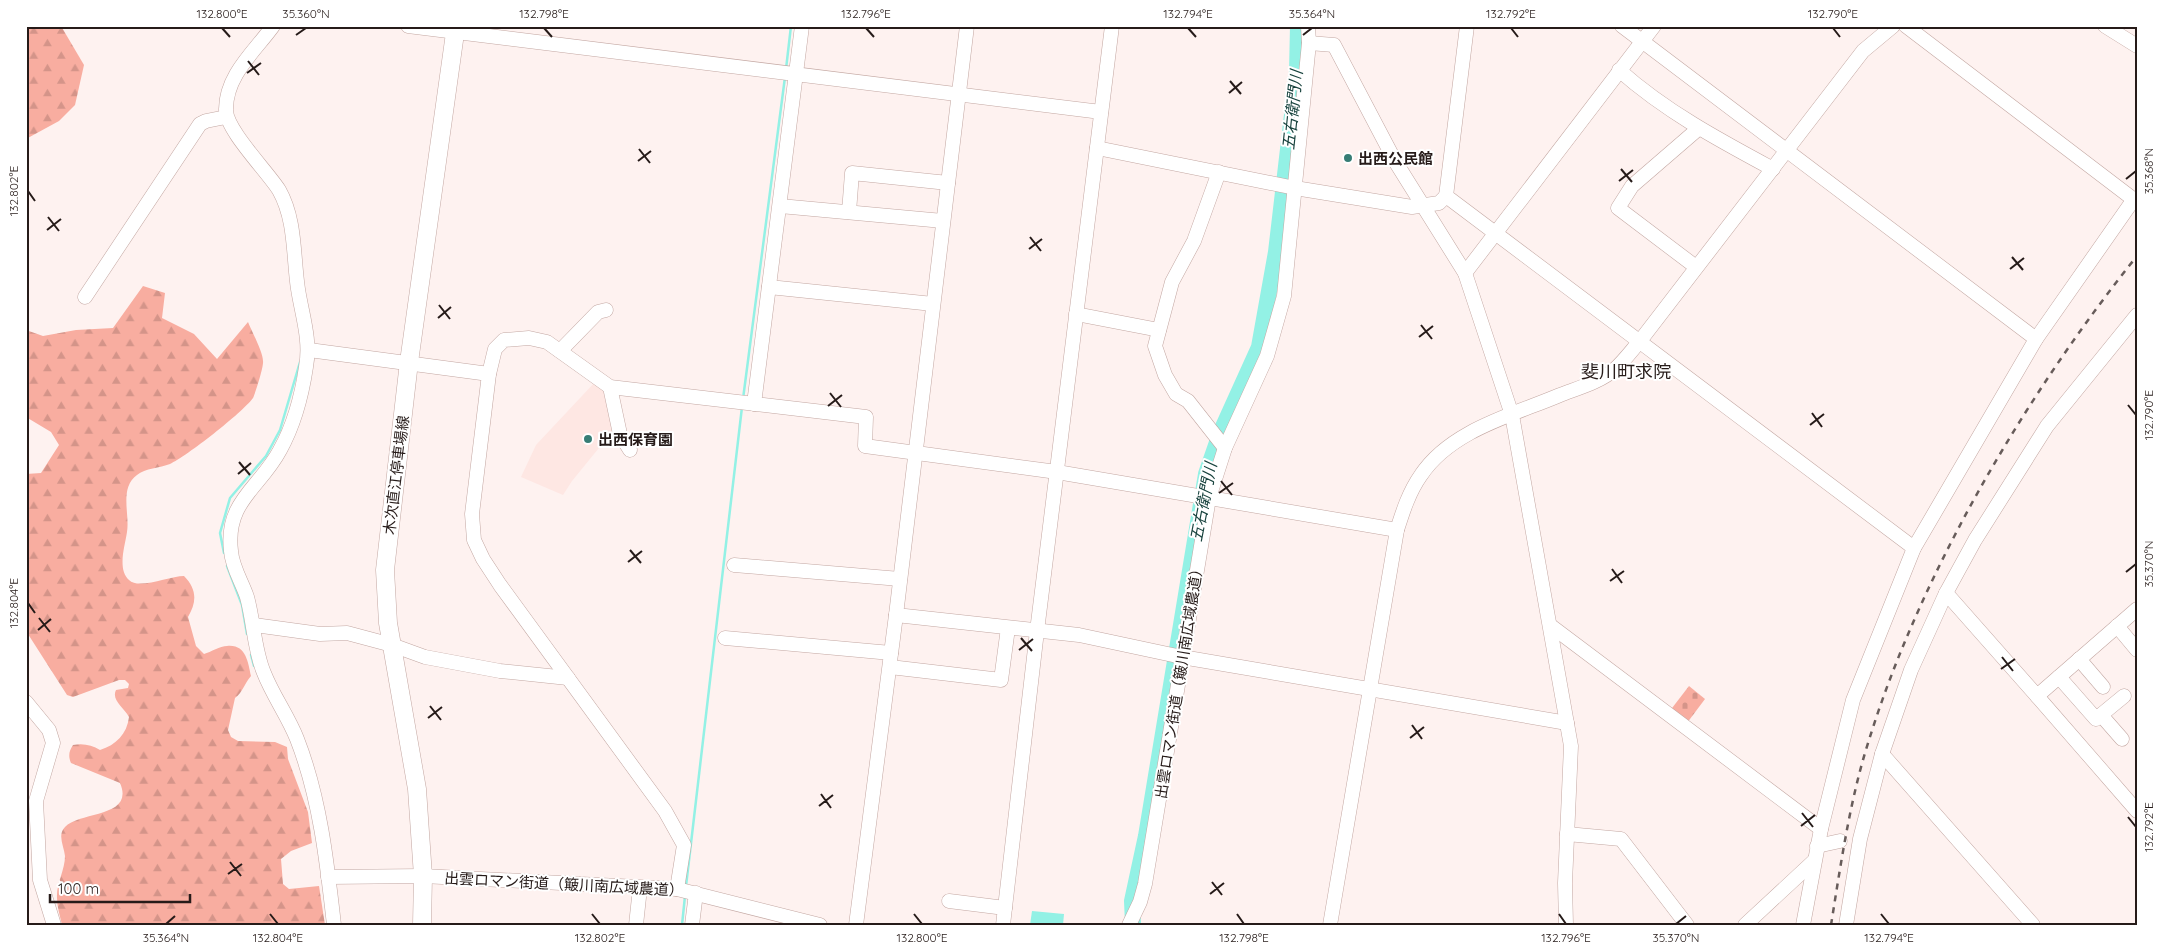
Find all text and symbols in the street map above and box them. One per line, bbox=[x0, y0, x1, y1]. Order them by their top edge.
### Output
text: 132.800°E bbox=[196, 6, 248, 21]
text: 35.360°N bbox=[282, 6, 330, 21]
text: 132.798°E bbox=[519, 6, 569, 21]
text: 132.796°E bbox=[841, 6, 891, 21]
text: 132.794°E bbox=[1163, 6, 1213, 21]
text: 35.364°N bbox=[1289, 6, 1335, 21]
text: 132.792°E bbox=[1486, 6, 1536, 21]
text: 132.790°E bbox=[1808, 6, 1858, 21]
water label: 五右衛門川 bbox=[1278, 67, 1306, 151]
text: 35.368°N bbox=[2141, 148, 2156, 194]
place label: 出西公民館 bbox=[1358, 149, 1433, 168]
marker: 出西公民館 bbox=[1342, 152, 1354, 164]
text: 132.802°E bbox=[6, 166, 21, 216]
district label: 斐川町求院 bbox=[1581, 360, 1671, 383]
text: 132.790°E bbox=[2141, 390, 2156, 440]
street label: 木次直江停車場線 bbox=[379, 414, 413, 536]
place label: 出西保育園 bbox=[598, 430, 673, 449]
marker: 出西保育園 bbox=[582, 433, 594, 445]
water label: 五右衛門川 bbox=[1186, 459, 1221, 543]
text: 35.370°N bbox=[2141, 540, 2156, 588]
street label: 出雲ロマン街道（簸川南広域農道） bbox=[1151, 560, 1207, 800]
text: 132.804°E bbox=[6, 578, 21, 628]
text: 132.792°E bbox=[2141, 802, 2156, 852]
street label: 出雲ロマン街道（簸川南広域農道） bbox=[444, 868, 684, 900]
scale bar bbox=[50, 871, 190, 903]
text: 100 m bbox=[58, 879, 99, 898]
text: 35.364°N bbox=[143, 930, 189, 945]
text: 132.804°E bbox=[253, 930, 303, 945]
text: 132.802°E bbox=[575, 930, 625, 945]
text: 132.800°E bbox=[896, 930, 948, 945]
text: 132.798°E bbox=[1219, 930, 1269, 945]
text: 132.796°E bbox=[1541, 930, 1591, 945]
text: 35.370°N bbox=[1652, 930, 1700, 945]
text: 132.794°E bbox=[1864, 930, 1914, 945]

